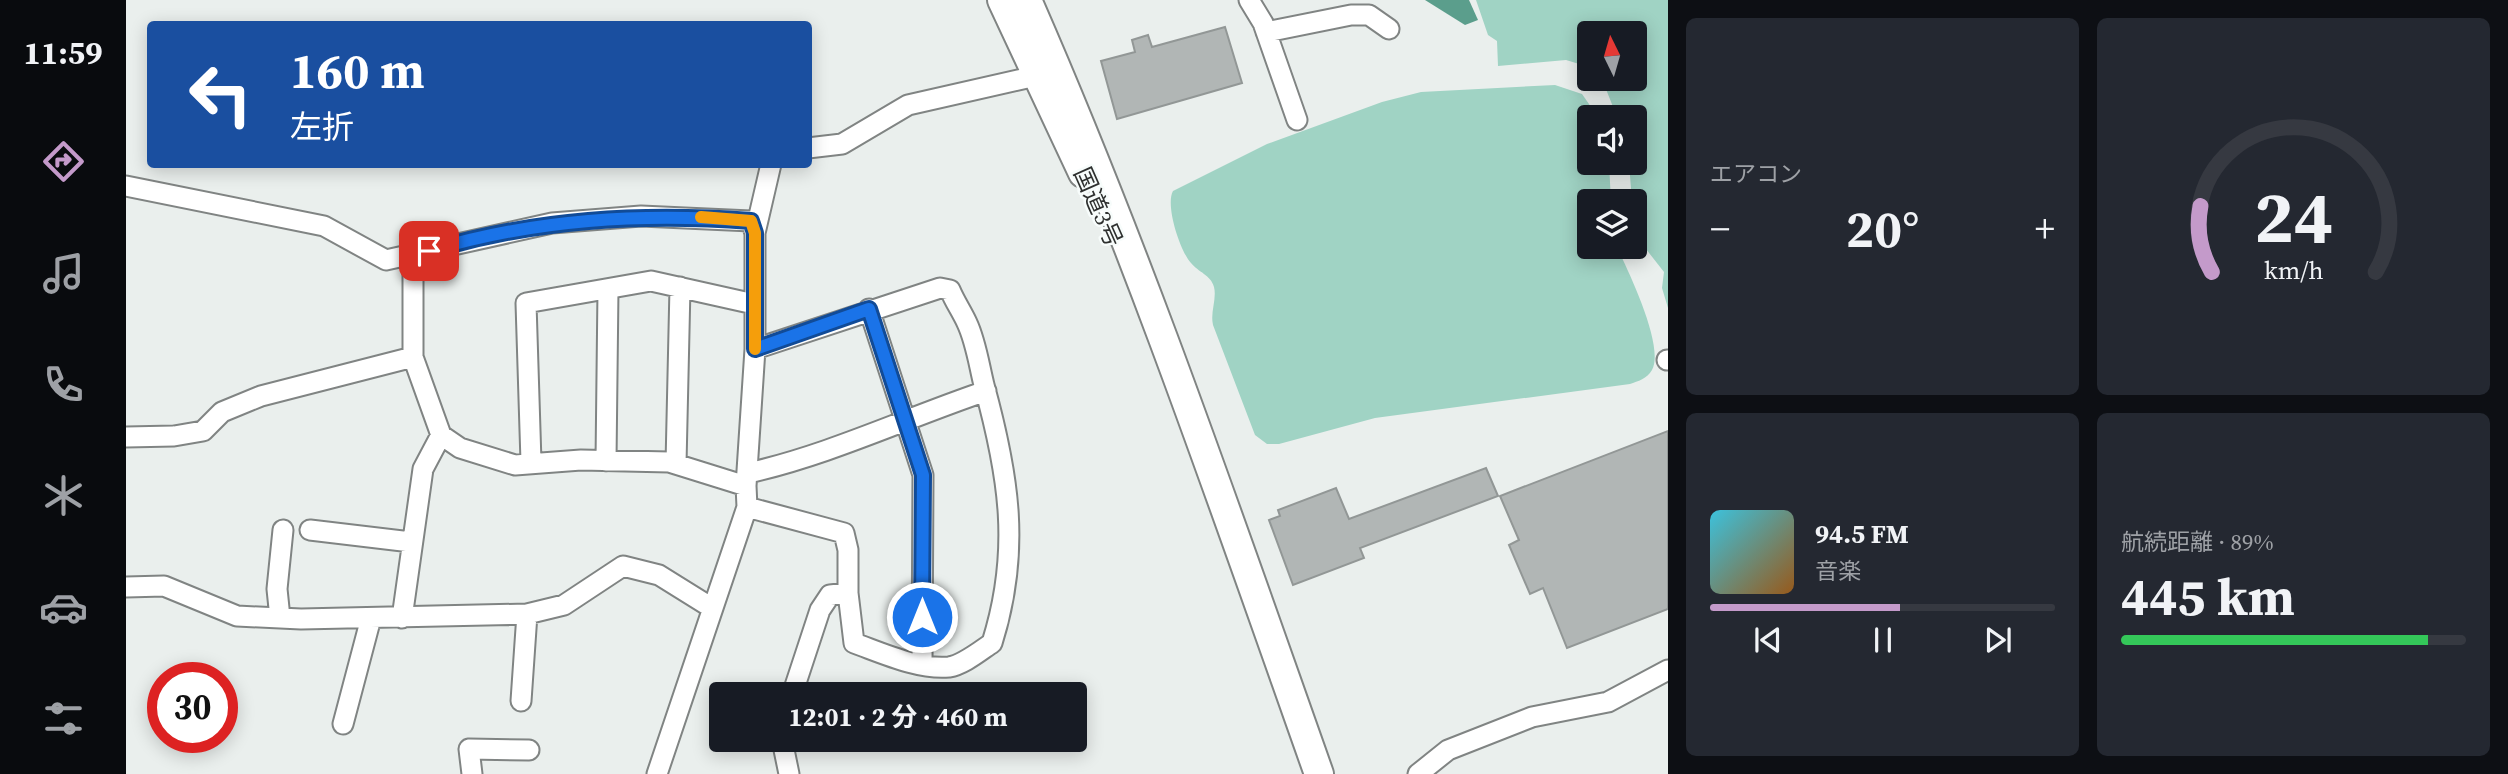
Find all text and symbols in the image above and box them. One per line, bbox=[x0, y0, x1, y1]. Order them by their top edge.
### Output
north arrow bbox=[1577, 21, 1647, 91]
map controls bbox=[1577, 21, 1647, 259]
text: 11:59 bbox=[24, 31, 102, 75]
text: 160 m bbox=[290, 37, 425, 104]
icon: left bbox=[175, 49, 266, 140]
text: 左折 bbox=[290, 105, 354, 149]
button: sound bbox=[1577, 105, 1647, 175]
icon: directions bbox=[39, 137, 88, 186]
text: エアコン bbox=[1710, 158, 1802, 190]
street label: 国道3号 bbox=[1066, 162, 1131, 252]
text: 24 bbox=[2254, 168, 2333, 267]
button: layers bbox=[1577, 189, 1647, 259]
text: 20° bbox=[1846, 193, 1919, 264]
text: − bbox=[1710, 203, 1730, 255]
text: + bbox=[2035, 203, 2055, 255]
pin bbox=[399, 221, 459, 281]
icon: arrive bbox=[410, 232, 448, 270]
icon: music bbox=[39, 249, 88, 298]
text: km/h bbox=[2264, 253, 2323, 287]
icon: phone bbox=[39, 360, 88, 409]
icon: climate bbox=[39, 471, 88, 520]
text: 94.5 FM bbox=[1815, 516, 1909, 552]
text: 航続距離 · 89% bbox=[2121, 526, 2274, 558]
text: 音楽 bbox=[1815, 555, 1861, 587]
text: 445 km bbox=[2121, 561, 2295, 632]
position arrow bbox=[885, 580, 959, 654]
icon: car bbox=[39, 583, 88, 632]
icon: previous bbox=[1749, 621, 1787, 659]
icon: pause bbox=[1864, 621, 1902, 659]
icon: next bbox=[1979, 621, 2017, 659]
speed limit sign: 30 bbox=[147, 662, 238, 753]
icon: filters bbox=[39, 694, 88, 743]
text: 12:01 · 2 分 · 460 m bbox=[788, 699, 1008, 735]

